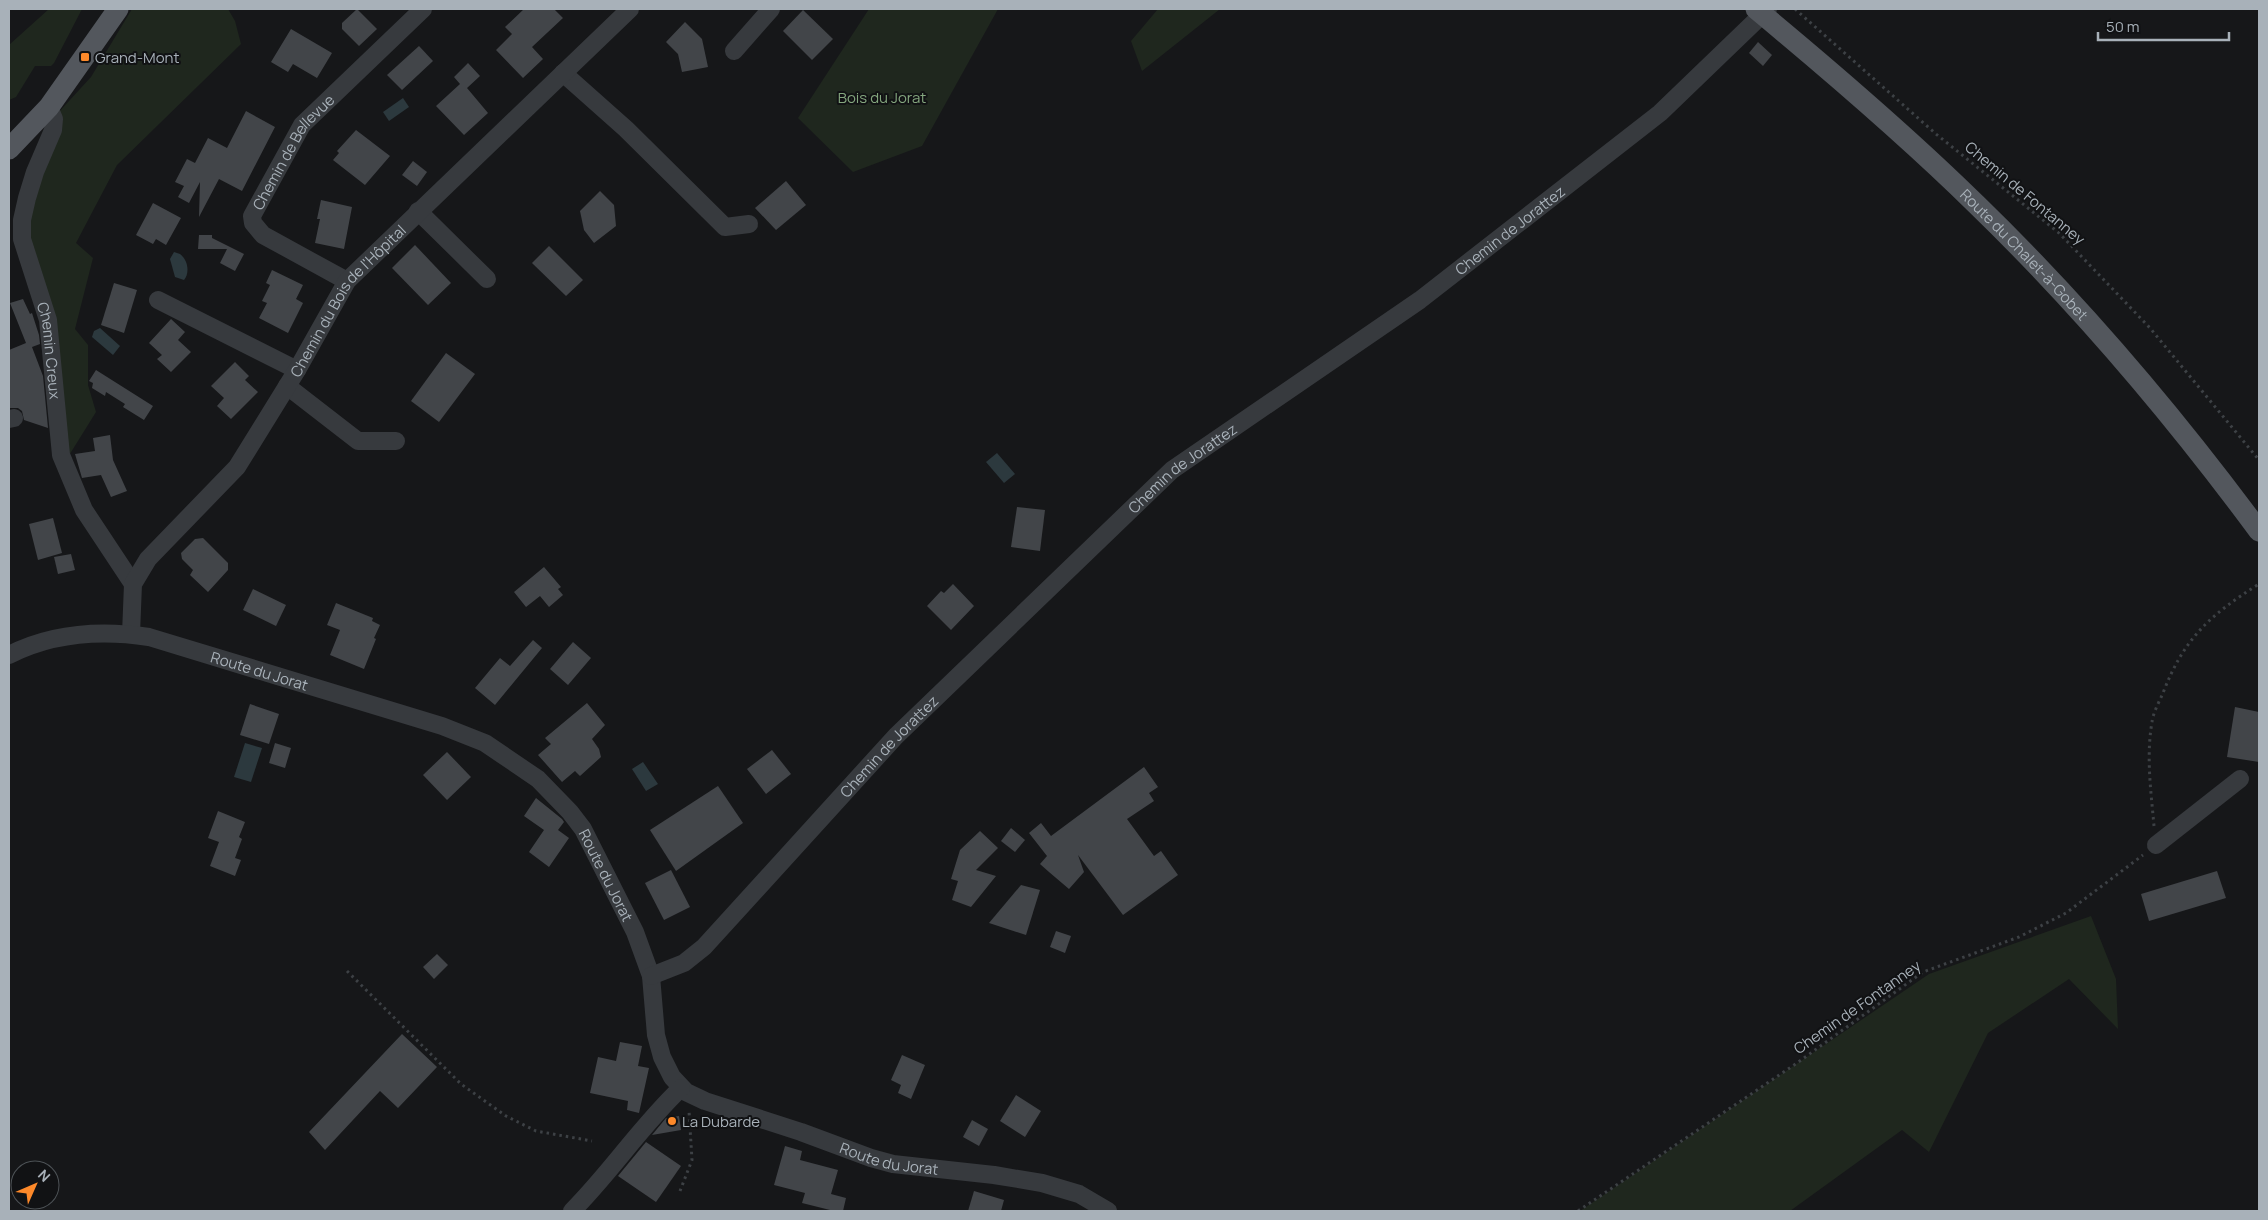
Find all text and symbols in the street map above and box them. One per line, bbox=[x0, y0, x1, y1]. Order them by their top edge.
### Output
scale bar bbox=[2098, 10, 2229, 42]
text: 50 m bbox=[2106, 16, 2140, 37]
place label: Grand-Mont bbox=[95, 47, 179, 68]
marker: Grand-Mont bbox=[79, 51, 91, 63]
park label: Bois du Jorat bbox=[838, 87, 926, 108]
street label: Chemin de Bellevue bbox=[247, 89, 339, 214]
street label: Chemin de Fontanney bbox=[1961, 137, 2090, 250]
street label: Chemin de Jorattez bbox=[1450, 181, 1569, 280]
street label: Route du Chalet-à-Gobet bbox=[1956, 184, 2093, 325]
street label: Chemin du Bois de l'Hôpital bbox=[285, 220, 410, 381]
street label: Chemin Creux bbox=[32, 299, 66, 400]
street label: Chemin de Jorattez bbox=[1123, 418, 1241, 518]
street label: Route du Jorat bbox=[208, 646, 311, 695]
street label: Chemin de Jorattez bbox=[835, 690, 943, 802]
street label: Route du Jorat bbox=[574, 825, 638, 925]
street label: Chemin de Fontanney bbox=[1789, 955, 1925, 1059]
place label: La Dubarde bbox=[682, 1111, 760, 1132]
marker: La Dubarde bbox=[666, 1115, 678, 1127]
street label: Route du Jorat bbox=[837, 1137, 940, 1179]
north arrow bbox=[10, 1160, 60, 1210]
text: N bbox=[34, 1165, 55, 1186]

